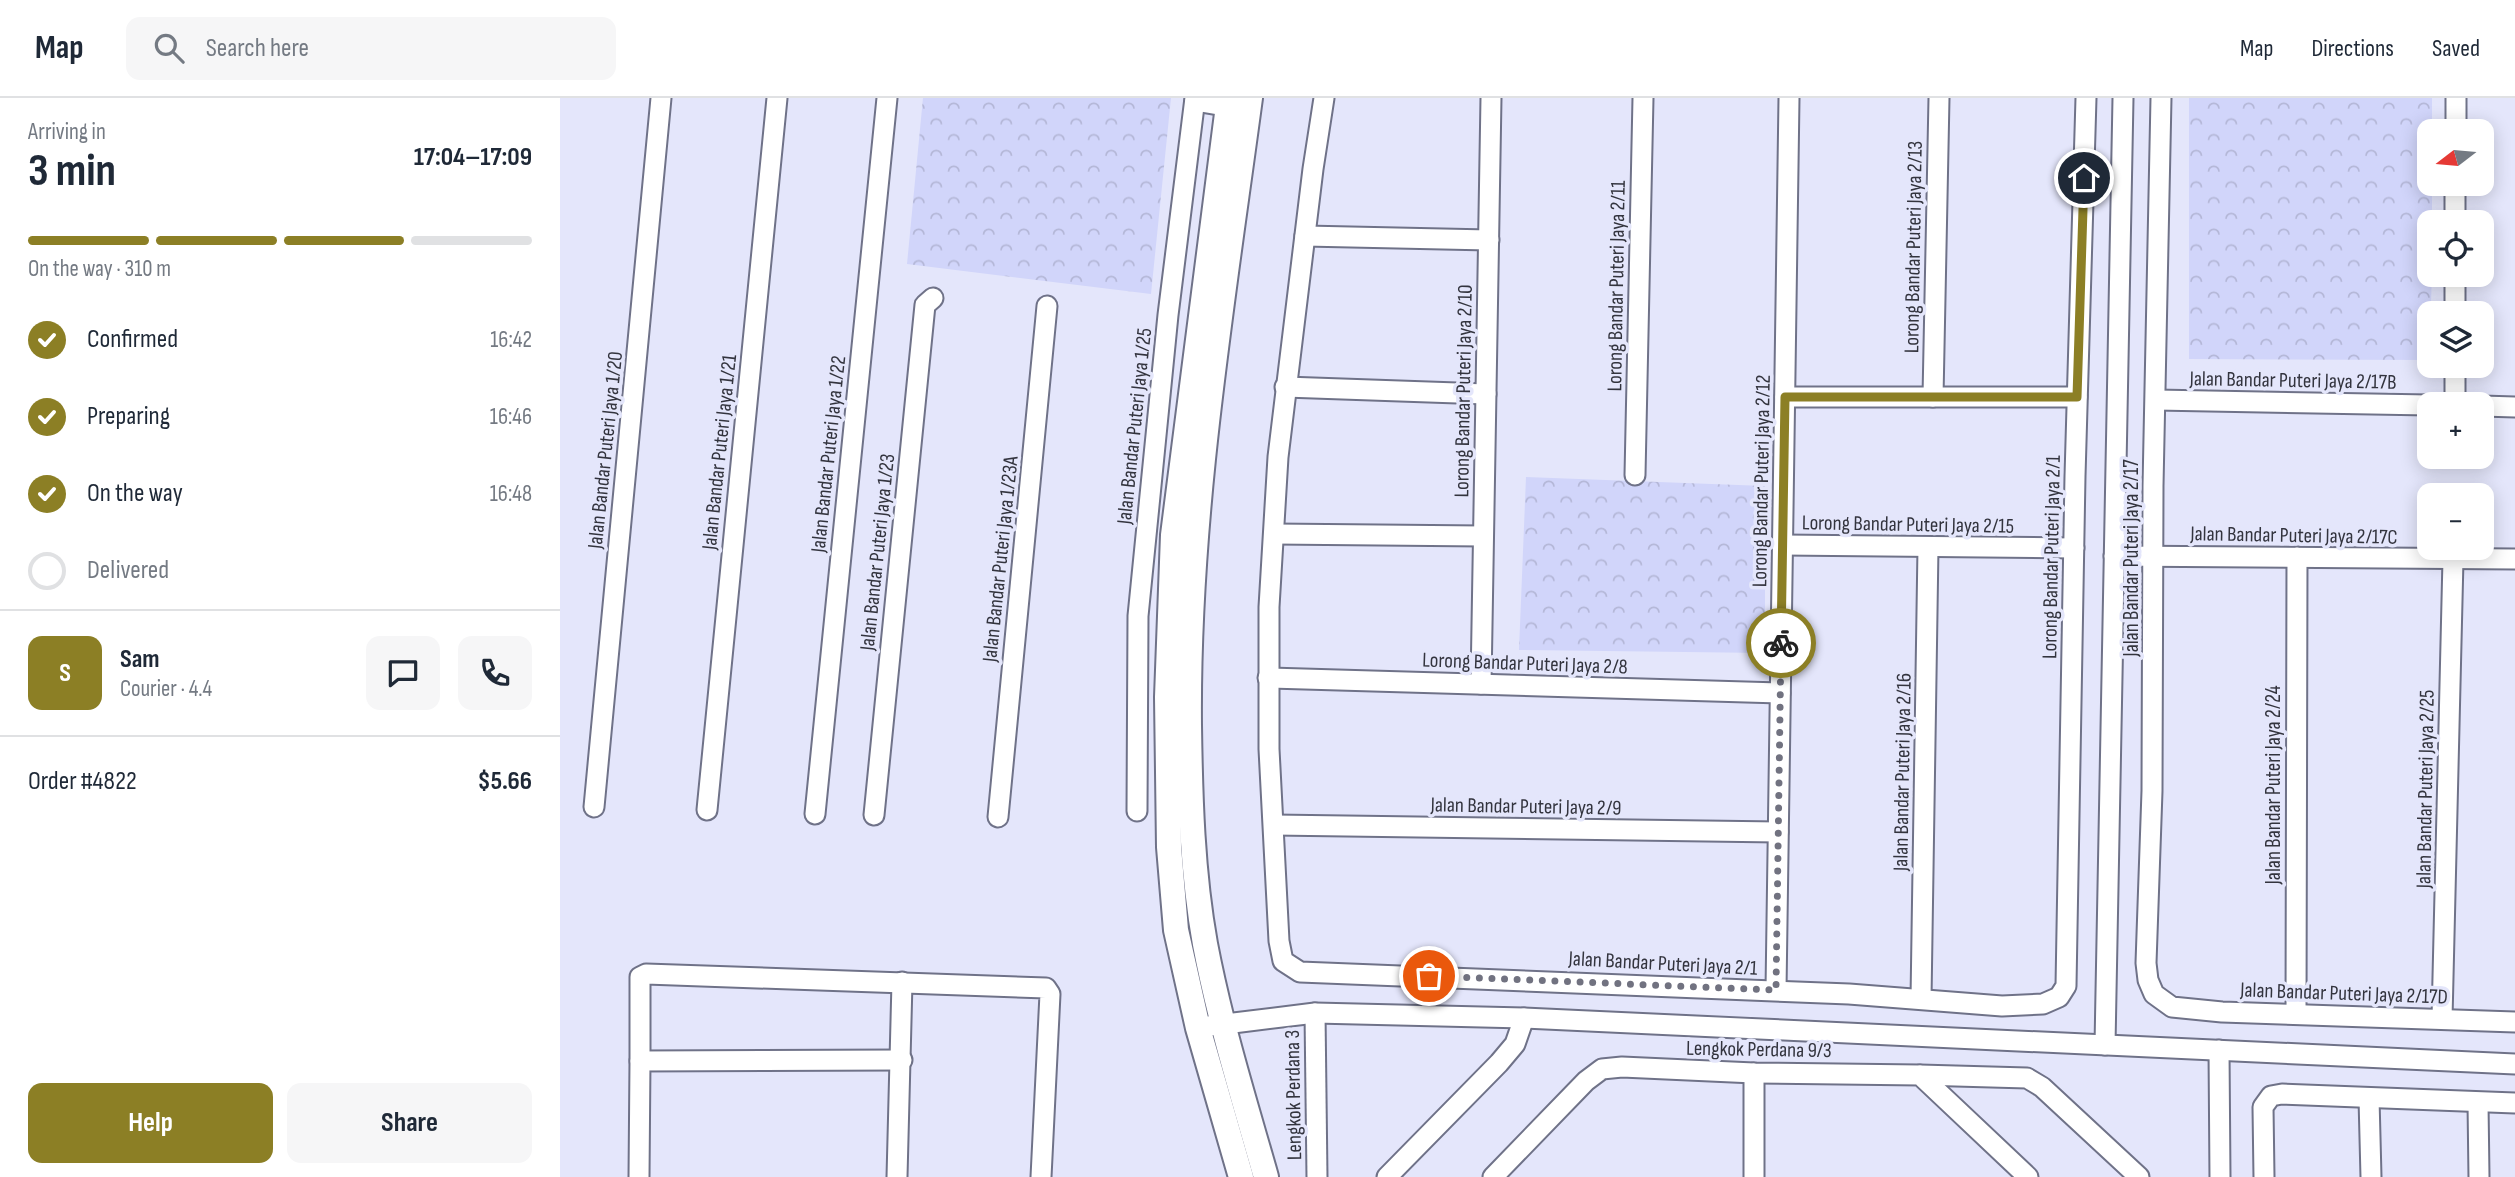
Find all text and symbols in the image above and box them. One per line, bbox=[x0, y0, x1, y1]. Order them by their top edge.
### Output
search box bbox=[126, 17, 616, 80]
text: Map bbox=[35, 28, 84, 68]
icon: search bbox=[150, 29, 188, 67]
text: Search here bbox=[206, 33, 309, 64]
text: Map bbox=[2240, 34, 2273, 63]
text: Directions bbox=[2311, 34, 2394, 63]
text: Saved bbox=[2432, 34, 2480, 63]
text: Arriving in bbox=[28, 118, 106, 146]
north arrow bbox=[2417, 119, 2494, 196]
map controls bbox=[2417, 119, 2494, 560]
street label: Lorong Bandar Puteri Jaya 2/13 bbox=[1899, 141, 1928, 353]
text: 17:04–17:09 bbox=[414, 142, 532, 173]
text: 3 min bbox=[28, 144, 116, 199]
pin bbox=[2054, 148, 2114, 208]
icon: home bbox=[2065, 159, 2103, 197]
street label: Lorong Bandar Puteri Jaya 2/11 bbox=[1602, 180, 1631, 392]
button: locate bbox=[2417, 210, 2494, 287]
text: On the way · 310 m bbox=[28, 255, 171, 283]
street label: Lorong Bandar Puteri Jaya 2/10 bbox=[1449, 284, 1478, 498]
button: layers bbox=[2417, 301, 2494, 378]
icon: check bbox=[28, 321, 66, 359]
text: Confirmed bbox=[87, 324, 178, 355]
text: 16:42 bbox=[490, 326, 532, 354]
street label: Jalan Bandar Puteri Jaya 1/25 bbox=[1112, 327, 1157, 526]
street label: Jalan Bandar Puteri Jaya 1/20 bbox=[583, 350, 628, 551]
street label: Jalan Bandar Puteri Jaya 1/21 bbox=[697, 352, 742, 552]
street label: Jalan Bandar Puteri Jaya 1/22 bbox=[806, 354, 851, 555]
street label: Jalan Bandar Puteri Jaya 2/17B bbox=[2188, 366, 2397, 395]
street label: Lorong Bandar Puteri Jaya 2/12 bbox=[1747, 375, 1776, 587]
button: + bbox=[2417, 392, 2494, 469]
icon: check bbox=[28, 398, 66, 436]
text: Preparing bbox=[87, 401, 170, 432]
text: 16:46 bbox=[490, 403, 532, 431]
street label: Jalan Bandar Puteri Jaya 1/23 bbox=[855, 452, 900, 653]
street label: Jalan Bandar Puteri Jaya 1/23A bbox=[977, 454, 1024, 664]
street label: Lorong Bandar Puteri Jaya 2/1 bbox=[2037, 454, 2066, 659]
street label: Jalan Bandar Puteri Jaya 2/17 bbox=[2119, 459, 2144, 658]
icon: check bbox=[28, 475, 66, 513]
text: On the way bbox=[87, 478, 183, 509]
text: 16:48 bbox=[490, 480, 532, 508]
button: − bbox=[2417, 483, 2494, 560]
street label: Lorong Bandar Puteri Jaya 2/15 bbox=[1802, 510, 2014, 539]
street label: Jalan Bandar Puteri Jaya 2/17C bbox=[2189, 521, 2398, 550]
text: Delivered bbox=[87, 555, 169, 586]
courier bbox=[1746, 608, 1816, 678]
icon: bike bbox=[1762, 624, 1800, 662]
button: chat bbox=[366, 636, 440, 710]
button: phone bbox=[458, 636, 532, 710]
text: Sam bbox=[120, 644, 160, 675]
street label: Lorong Bandar Puteri Jaya 2/8 bbox=[1422, 647, 1628, 680]
text: S bbox=[59, 658, 71, 689]
street label: Jalan Bandar Puteri Jaya 2/16 bbox=[1888, 673, 1917, 872]
text: Courier · 4.4 bbox=[120, 675, 212, 703]
street label: Jalan Bandar Puteri Jaya 2/24 bbox=[2261, 685, 2286, 885]
street label: Jalan Bandar Puteri Jaya 2/25 bbox=[2411, 689, 2440, 890]
text: Order #4822 bbox=[28, 766, 137, 797]
text: $5.66 bbox=[477, 766, 532, 797]
street label: Jalan Bandar Puteri Jaya 2/9 bbox=[1429, 792, 1622, 821]
pin bbox=[1399, 946, 1459, 1006]
street label: Jalan Bandar Puteri Jaya 2/1 bbox=[1567, 946, 1759, 981]
icon: bag bbox=[1410, 957, 1448, 995]
street label: Jalan Bandar Puteri Jaya 2/17D bbox=[2239, 977, 2448, 1010]
street label: Lengkok Perdana 3 bbox=[1280, 1030, 1307, 1160]
street label: Lengkok Perdana 9/3 bbox=[1686, 1036, 1832, 1063]
button: Help bbox=[28, 1083, 273, 1163]
button: Share bbox=[287, 1083, 532, 1163]

